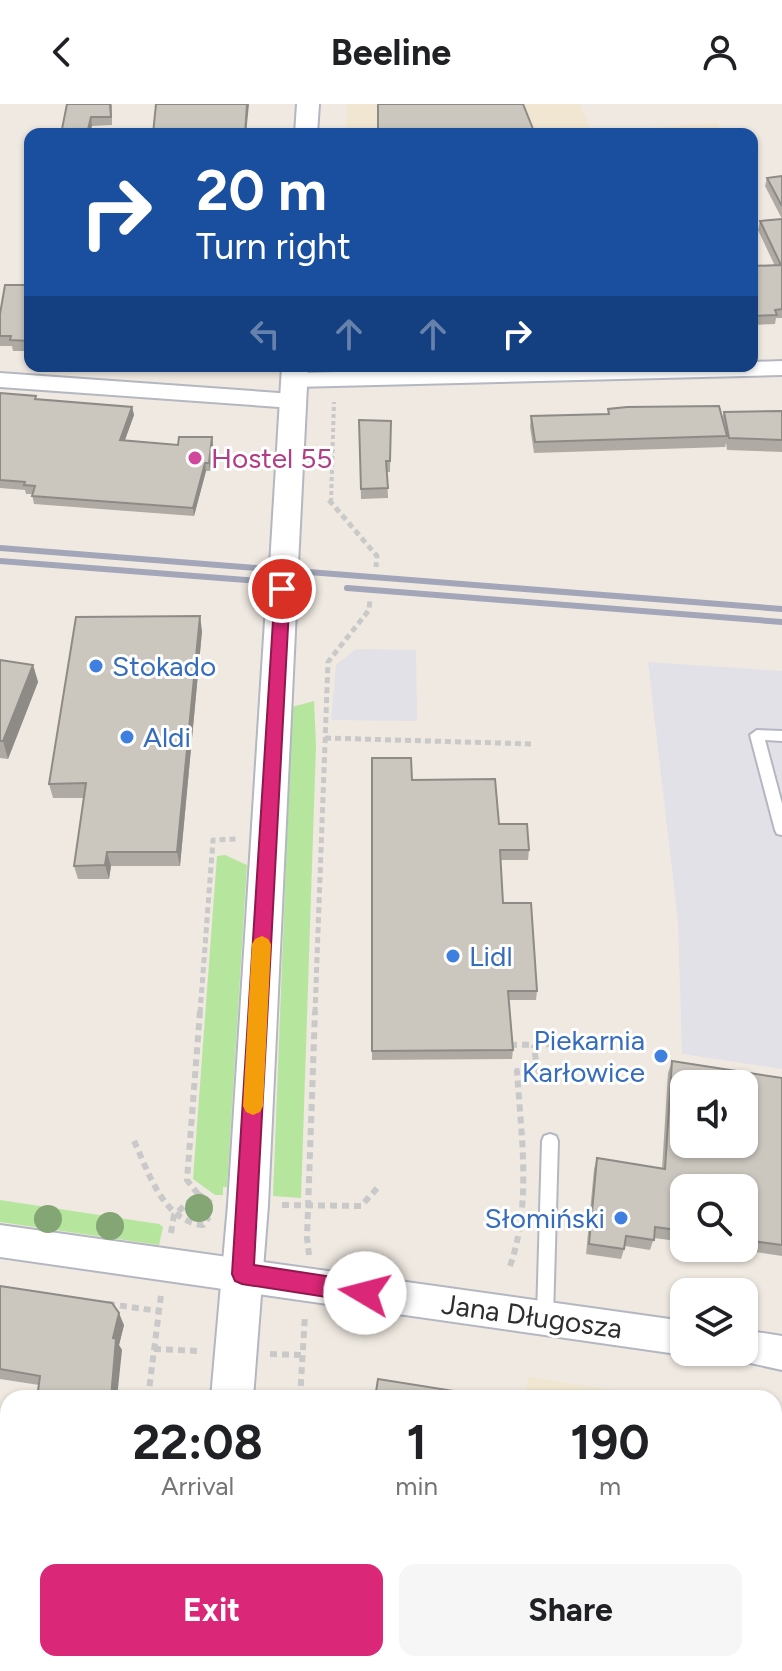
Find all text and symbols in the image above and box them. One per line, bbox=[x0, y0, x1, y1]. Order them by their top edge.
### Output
icon: back bbox=[40, 30, 84, 74]
icon: person bbox=[698, 30, 742, 74]
text: Beeline bbox=[331, 31, 451, 74]
text: 20 m bbox=[196, 157, 327, 224]
icon: right bbox=[64, 160, 168, 264]
text: Turn right bbox=[196, 225, 351, 268]
icon: left bbox=[243, 312, 287, 356]
icon: ahead bbox=[327, 312, 371, 356]
icon: ahead bbox=[411, 312, 455, 356]
icon: right bbox=[495, 312, 539, 356]
place label: Hostel 55 bbox=[211, 441, 332, 475]
marker: Hostel 55 bbox=[186, 449, 204, 467]
pin bbox=[248, 555, 316, 623]
icon: arrive bbox=[260, 567, 304, 611]
place label: Stokado bbox=[112, 649, 216, 683]
marker: Stokado bbox=[87, 657, 105, 675]
place label: Aldi bbox=[143, 720, 191, 754]
marker: Aldi bbox=[118, 728, 136, 746]
place label: Lidl bbox=[469, 939, 513, 973]
marker: Lidl bbox=[444, 947, 462, 965]
place label: Piekarnia Karłowice bbox=[522, 1023, 645, 1089]
marker: Piekarnia Karłowice bbox=[652, 1047, 670, 1065]
map controls bbox=[670, 1070, 758, 1366]
button: sound bbox=[670, 1070, 758, 1158]
button: search bbox=[670, 1174, 758, 1262]
place label: Słomiński bbox=[485, 1201, 605, 1235]
marker: Słomiński bbox=[612, 1209, 630, 1227]
position arrow bbox=[323, 1251, 407, 1335]
button: layers bbox=[670, 1278, 758, 1366]
street label: Jana Długosza bbox=[439, 1286, 625, 1346]
text: 22:08 bbox=[132, 1413, 263, 1471]
text: 1 bbox=[407, 1413, 427, 1471]
text: 190 bbox=[570, 1413, 650, 1471]
text: Arrival bbox=[161, 1470, 234, 1502]
text: min bbox=[395, 1470, 438, 1502]
text: m bbox=[599, 1470, 621, 1502]
button: Exit bbox=[40, 1564, 383, 1656]
button: Share bbox=[399, 1564, 742, 1656]

